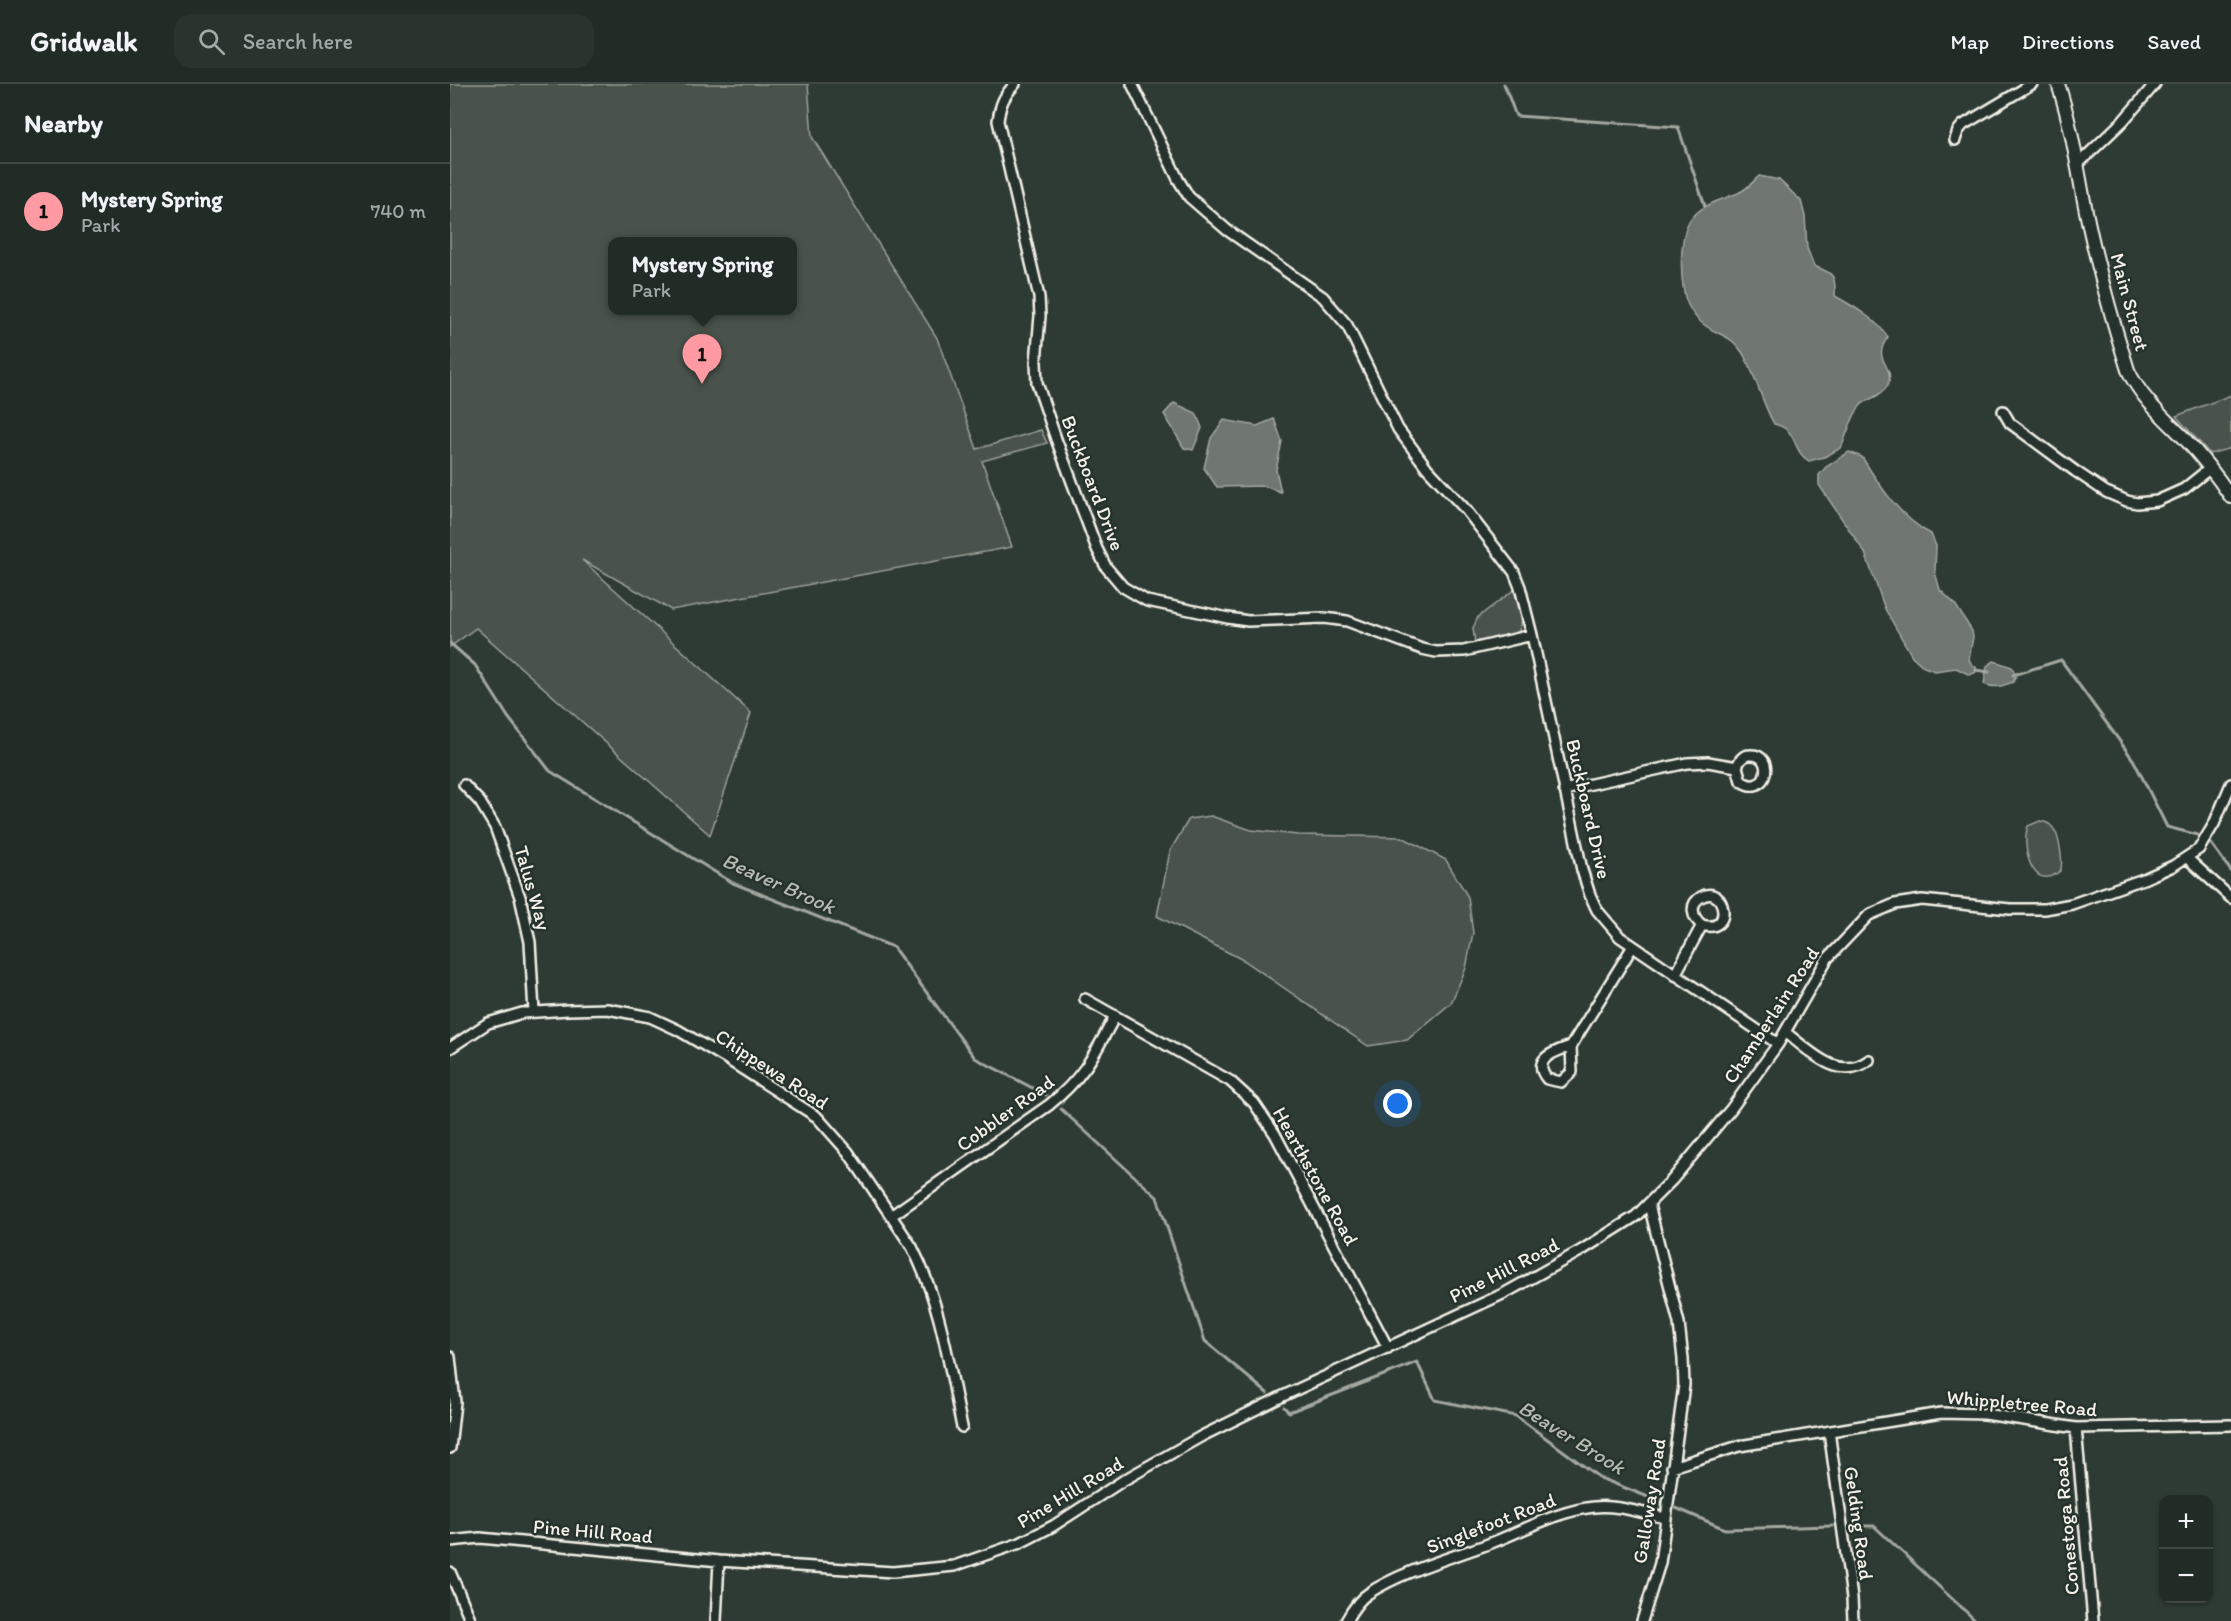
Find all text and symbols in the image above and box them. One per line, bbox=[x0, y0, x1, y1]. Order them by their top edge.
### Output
search box bbox=[174, 14, 594, 68]
text: Gridwalk bbox=[30, 24, 138, 58]
icon: search bbox=[195, 25, 228, 58]
text: Search here bbox=[243, 28, 353, 55]
text: Map bbox=[1951, 29, 1989, 54]
text: Directions bbox=[2022, 29, 2114, 54]
text: Saved bbox=[2147, 29, 2201, 54]
text: Nearby bbox=[24, 107, 103, 139]
text: Mystery Spring bbox=[81, 186, 223, 213]
text: 1 bbox=[39, 199, 48, 223]
text: 740 m bbox=[370, 199, 426, 223]
text: Park bbox=[81, 213, 120, 237]
popup bbox=[608, 237, 797, 315]
street label: Main Street bbox=[2105, 250, 2155, 354]
text: Mystery Spring bbox=[632, 251, 773, 278]
text: Park bbox=[632, 278, 671, 302]
pin: 1 bbox=[682, 334, 722, 384]
street label: Buckboard Drive bbox=[1056, 412, 1130, 554]
street label: Buckboard Drive bbox=[1561, 737, 1617, 881]
street label: Talus Way bbox=[510, 843, 557, 933]
water label: Beaver Brook bbox=[719, 847, 840, 919]
street label: Chamberlain Road bbox=[1718, 942, 1824, 1088]
street label: Chippewa Road bbox=[711, 1024, 833, 1115]
street label: Cobbler Road bbox=[951, 1069, 1059, 1156]
your location bbox=[1383, 1089, 1412, 1118]
street label: Hearthstone Road bbox=[1268, 1102, 1364, 1250]
street label: Pine Hill Road bbox=[1445, 1232, 1563, 1308]
street label: Whippletree Road bbox=[1946, 1384, 2098, 1422]
water label: Beaver Brook bbox=[1514, 1394, 1631, 1480]
street label: Galloway Road bbox=[1627, 1436, 1671, 1565]
street label: Pine Hill Road bbox=[1012, 1451, 1128, 1533]
street label: Conestoga Road bbox=[2048, 1455, 2084, 1596]
street label: Gelding Road bbox=[1839, 1465, 1879, 1582]
street label: Singlefoot Road bbox=[1423, 1487, 1559, 1559]
map controls bbox=[2159, 1495, 2213, 1603]
button: + bbox=[2159, 1495, 2213, 1549]
street label: Pine Hill Road bbox=[532, 1514, 654, 1548]
button: − bbox=[2159, 1549, 2213, 1603]

